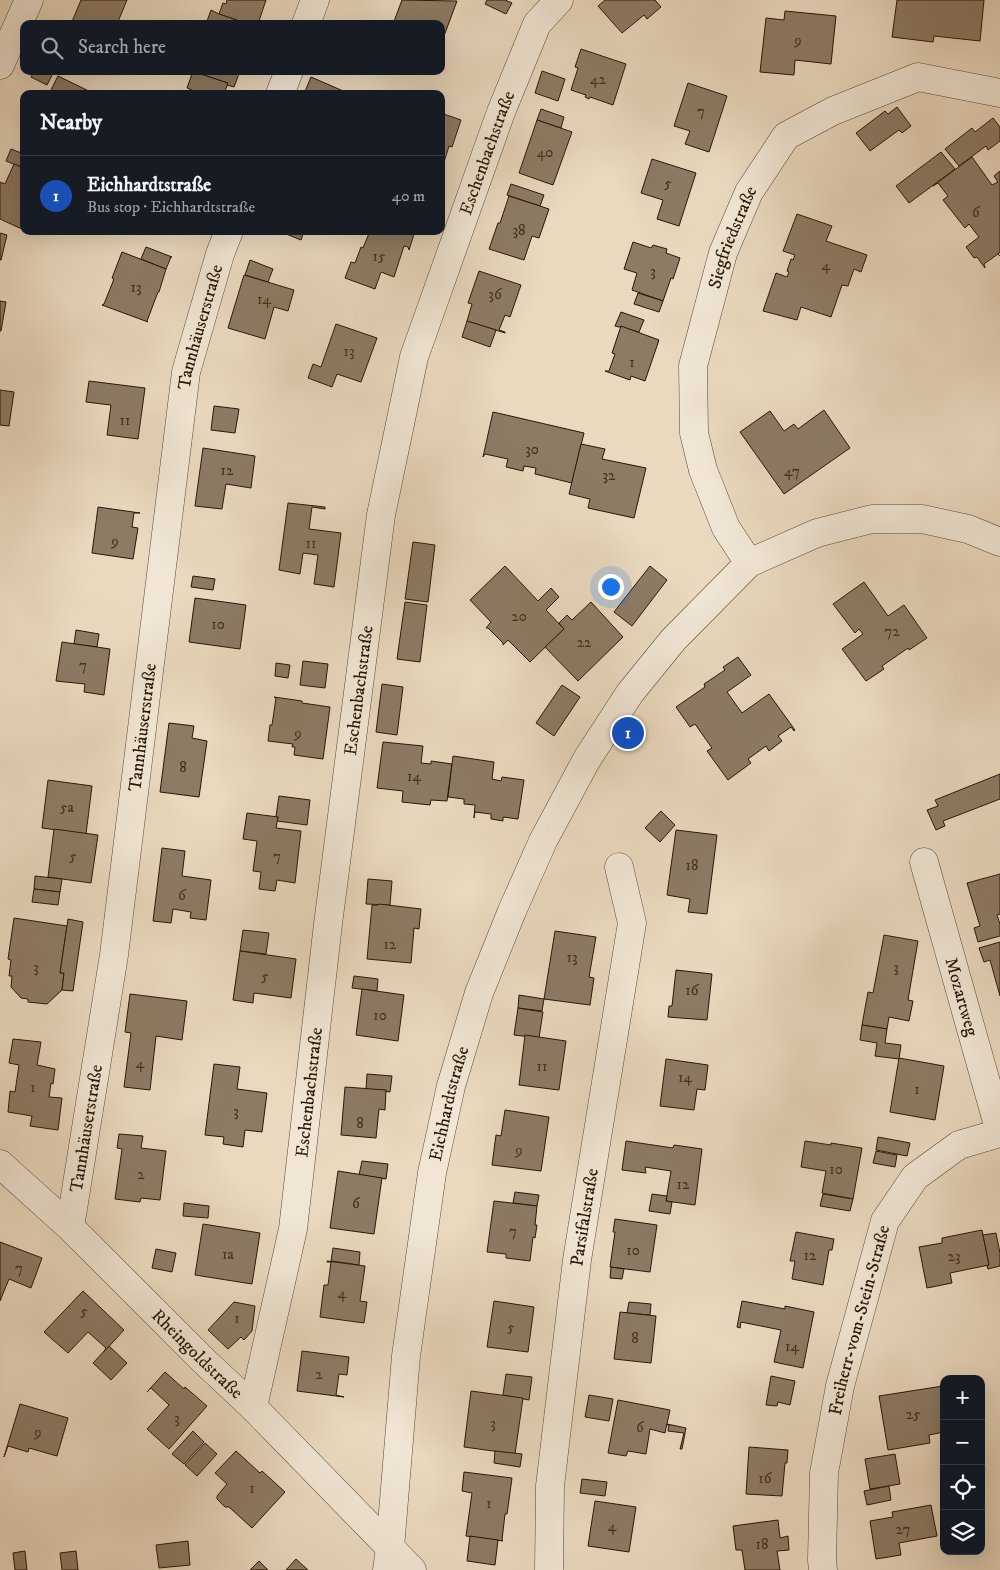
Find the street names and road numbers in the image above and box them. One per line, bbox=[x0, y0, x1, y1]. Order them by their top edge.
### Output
street label: Eschenbachstraße bbox=[455, 88, 520, 218]
street label: Siegfriedstraße bbox=[704, 182, 762, 291]
street label: Tannhäuserstraße bbox=[174, 262, 228, 391]
street label: Eschenbachstraße bbox=[340, 624, 379, 757]
street label: Tannhäuserstraße bbox=[124, 662, 162, 793]
street label: Mozartweg bbox=[939, 955, 983, 1039]
street label: Eschenbachstraße bbox=[291, 1026, 328, 1159]
street label: Eichhardtstraße bbox=[425, 1044, 474, 1163]
street label: Tannhäuserstraße bbox=[66, 1063, 108, 1194]
street label: Parsifalstraße bbox=[566, 1167, 604, 1267]
street label: Freiherr-vom-Stein-Straße bbox=[825, 1223, 895, 1417]
street label: Rheingoldstraße bbox=[147, 1305, 247, 1404]

